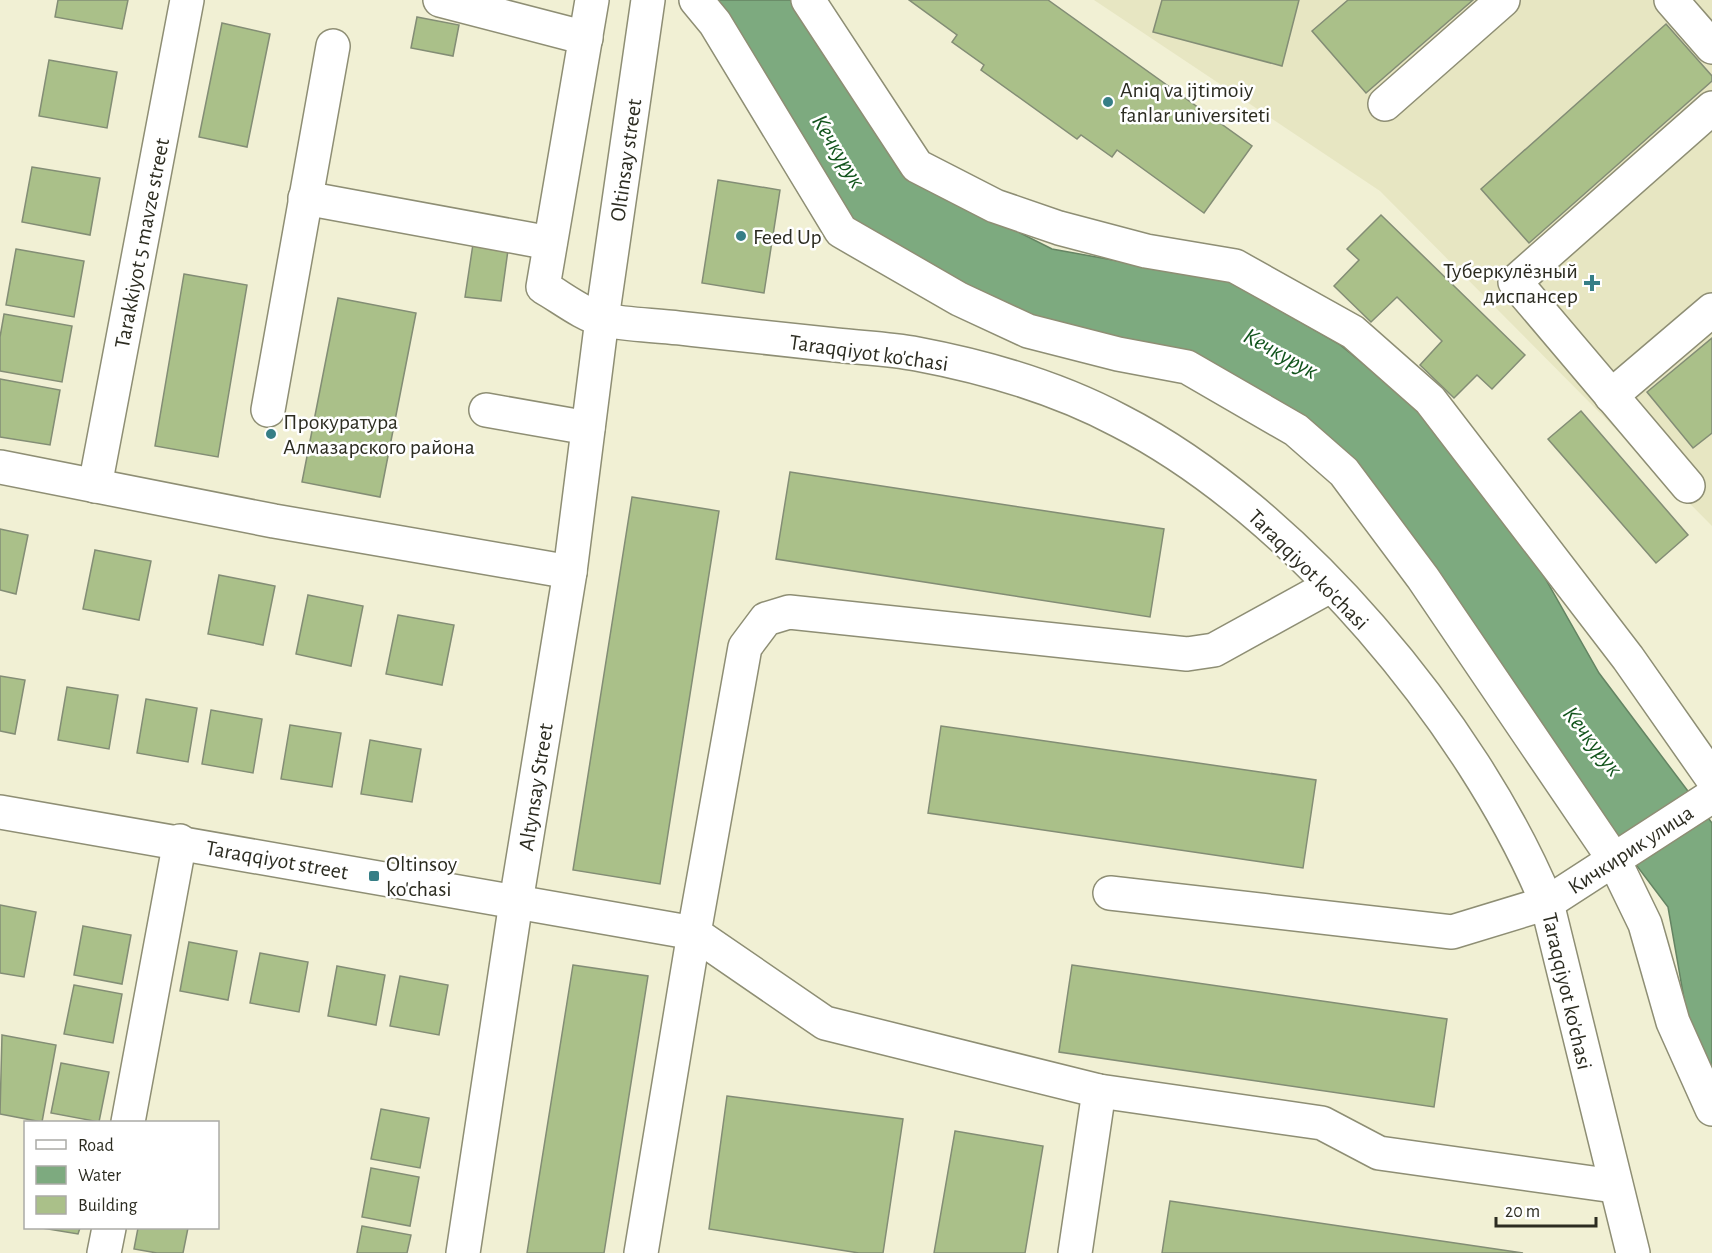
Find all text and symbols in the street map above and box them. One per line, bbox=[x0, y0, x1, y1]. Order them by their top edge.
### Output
place label: Aniq va ijtimoiy fanlar universiteti bbox=[1120, 79, 1270, 126]
marker: Aniq va ijtimoiy fanlar universiteti bbox=[1101, 95, 1115, 109]
street label: Oltinsay street bbox=[606, 97, 645, 223]
water label: Кечкурук bbox=[807, 111, 869, 192]
street label: Tarakkiyot 5 mavze street bbox=[111, 136, 173, 350]
place label: Feed Up bbox=[753, 226, 822, 248]
marker: Feed Up bbox=[734, 229, 748, 243]
place label: Туберкулёзный диспансер bbox=[1443, 260, 1578, 307]
marker: Туберкулёзный диспансер bbox=[1583, 274, 1601, 292]
water label: Кечкурук bbox=[1239, 324, 1322, 384]
street label: Taraqqiyot ko'chasi bbox=[788, 331, 950, 375]
place label: Прокуратура Алмазарского района bbox=[283, 411, 475, 458]
marker: Прокуратура Алмазарского района bbox=[264, 427, 278, 441]
street label: Taraqqiyot ko'chasi bbox=[1244, 505, 1373, 634]
water label: Кечкурук bbox=[1558, 702, 1627, 781]
street label: Altynsay Street bbox=[515, 722, 557, 852]
street label: Кичкирик улица bbox=[1564, 801, 1697, 898]
street label: Taraqqiyot street bbox=[204, 837, 350, 883]
place label: Oltinsoy ko'chasi bbox=[386, 853, 458, 900]
marker: Oltinsoy ko'chasi bbox=[367, 869, 381, 883]
street label: Taraqqiyot ko'chasi bbox=[1538, 911, 1596, 1072]
legend bbox=[24, 1121, 219, 1229]
text: Road bbox=[78, 1137, 114, 1155]
text: Water bbox=[78, 1167, 121, 1185]
scale bar bbox=[1496, 1190, 1596, 1228]
text: Building bbox=[78, 1197, 138, 1215]
text: 20 m bbox=[1505, 1203, 1540, 1221]

